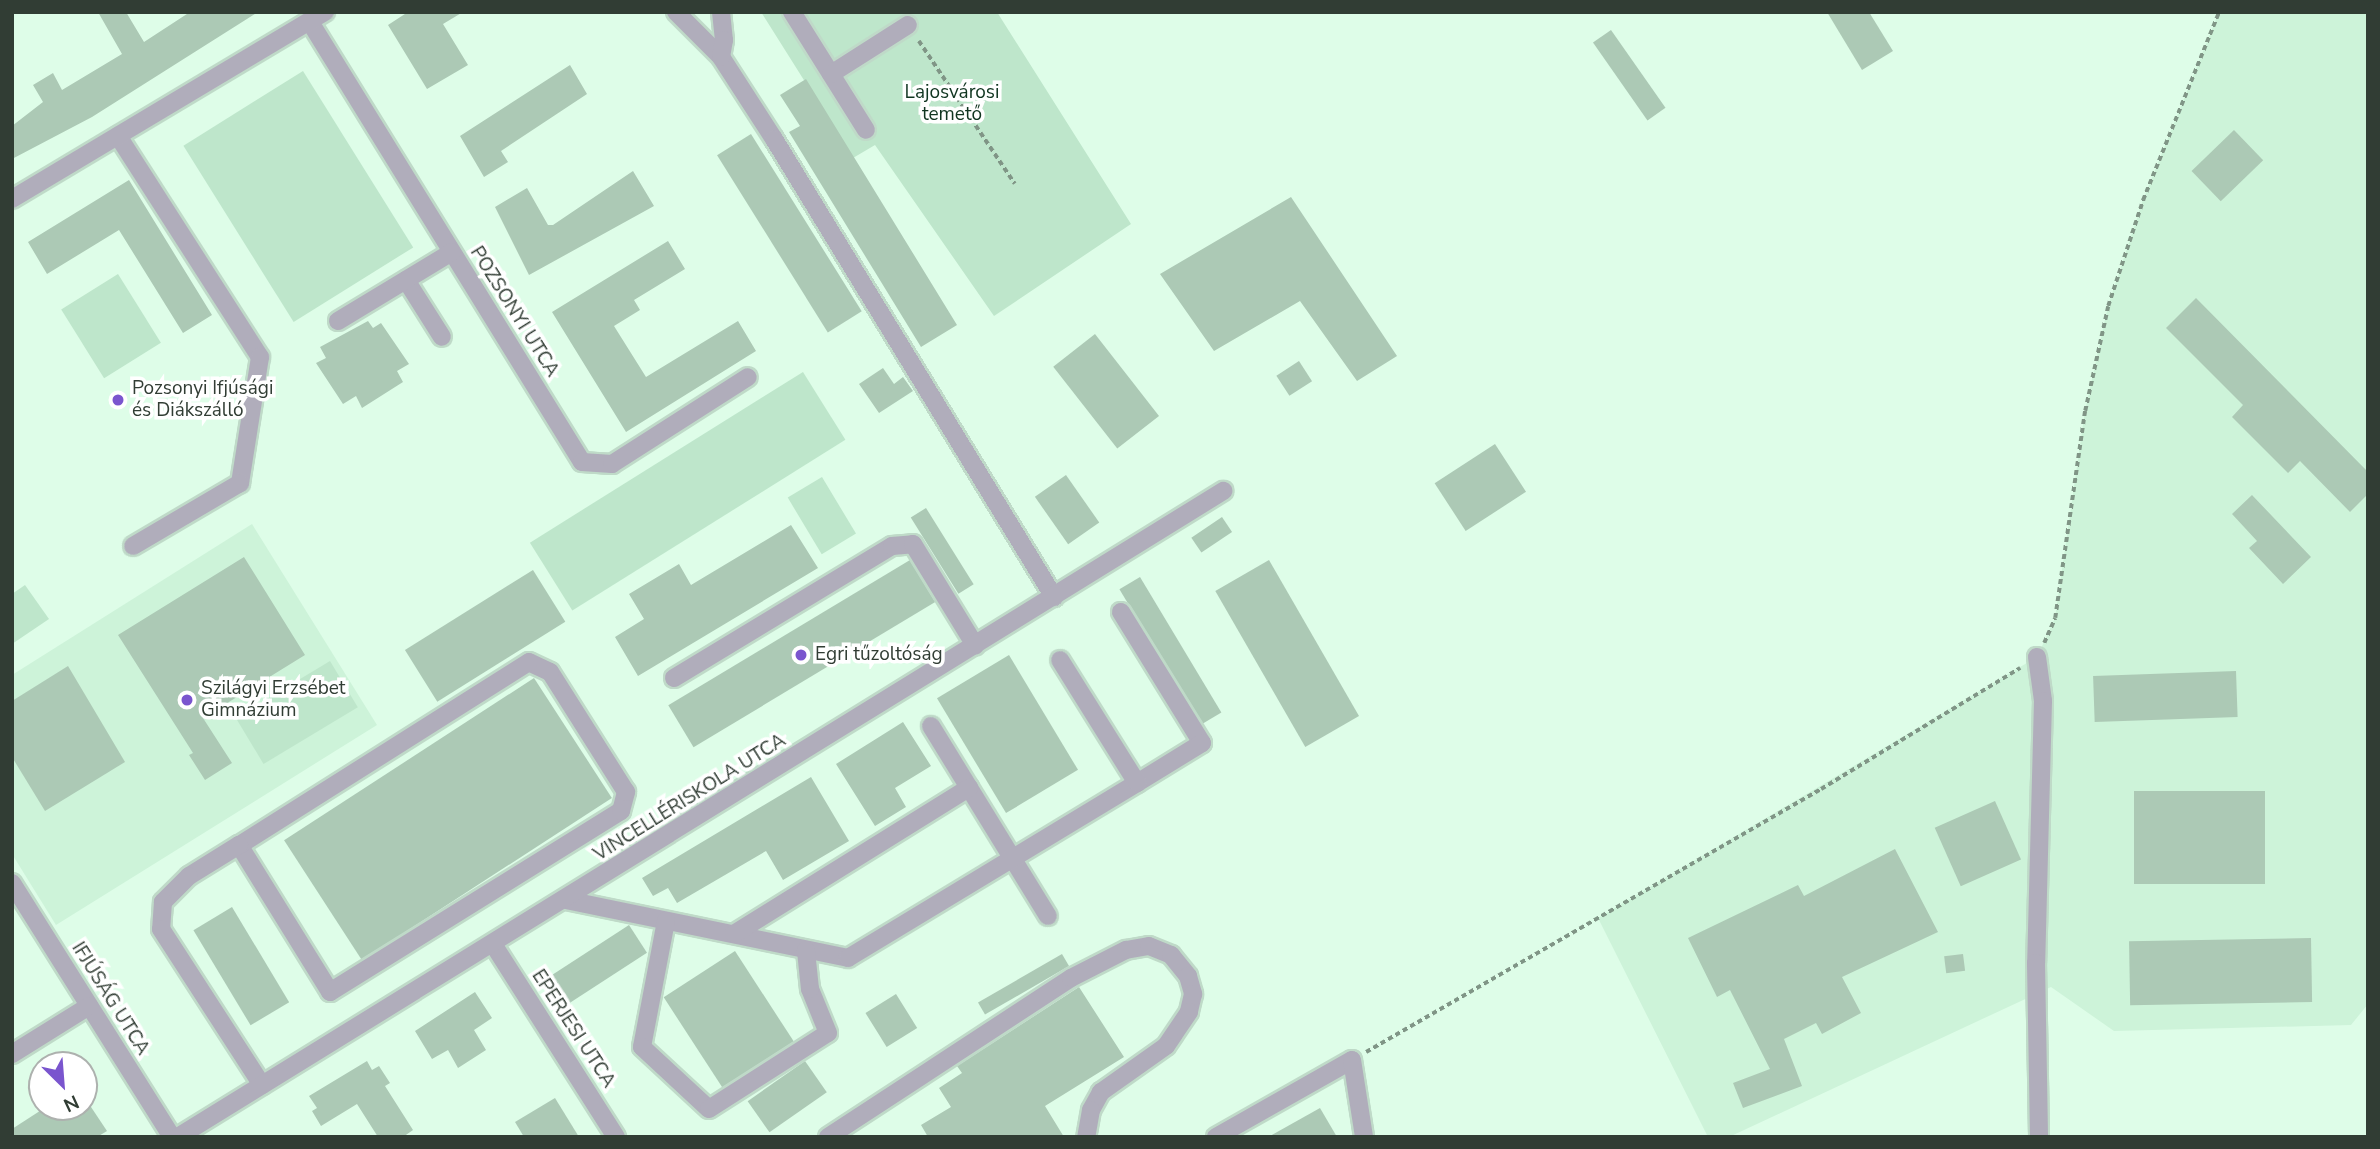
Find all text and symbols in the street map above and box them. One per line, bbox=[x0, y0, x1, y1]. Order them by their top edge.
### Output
park label: Lajosvárosi temető bbox=[905, 82, 999, 126]
street label: POZSONYI UTCA bbox=[465, 242, 563, 382]
place label: Pozsonyi Ifjúsági és Diákszálló bbox=[132, 378, 273, 422]
marker: Pozsonyi Ifjúsági és Diákszálló bbox=[110, 392, 126, 408]
place label: Egri tűzoltóság bbox=[815, 644, 943, 666]
marker: Egri tűzoltóság bbox=[793, 647, 809, 663]
place label: Szilágyi Erzsébet Gimnázium bbox=[201, 678, 345, 722]
marker: Szilágyi Erzsébet Gimnázium bbox=[179, 692, 195, 708]
street label: VINCELLÉRISKOLA UTCA bbox=[590, 729, 790, 867]
street label: IFJÚSÁG UTCA bbox=[66, 938, 154, 1060]
street label: EPERJESI UTCA bbox=[526, 966, 620, 1092]
north arrow bbox=[28, 1051, 98, 1121]
text: N bbox=[59, 1088, 83, 1118]

